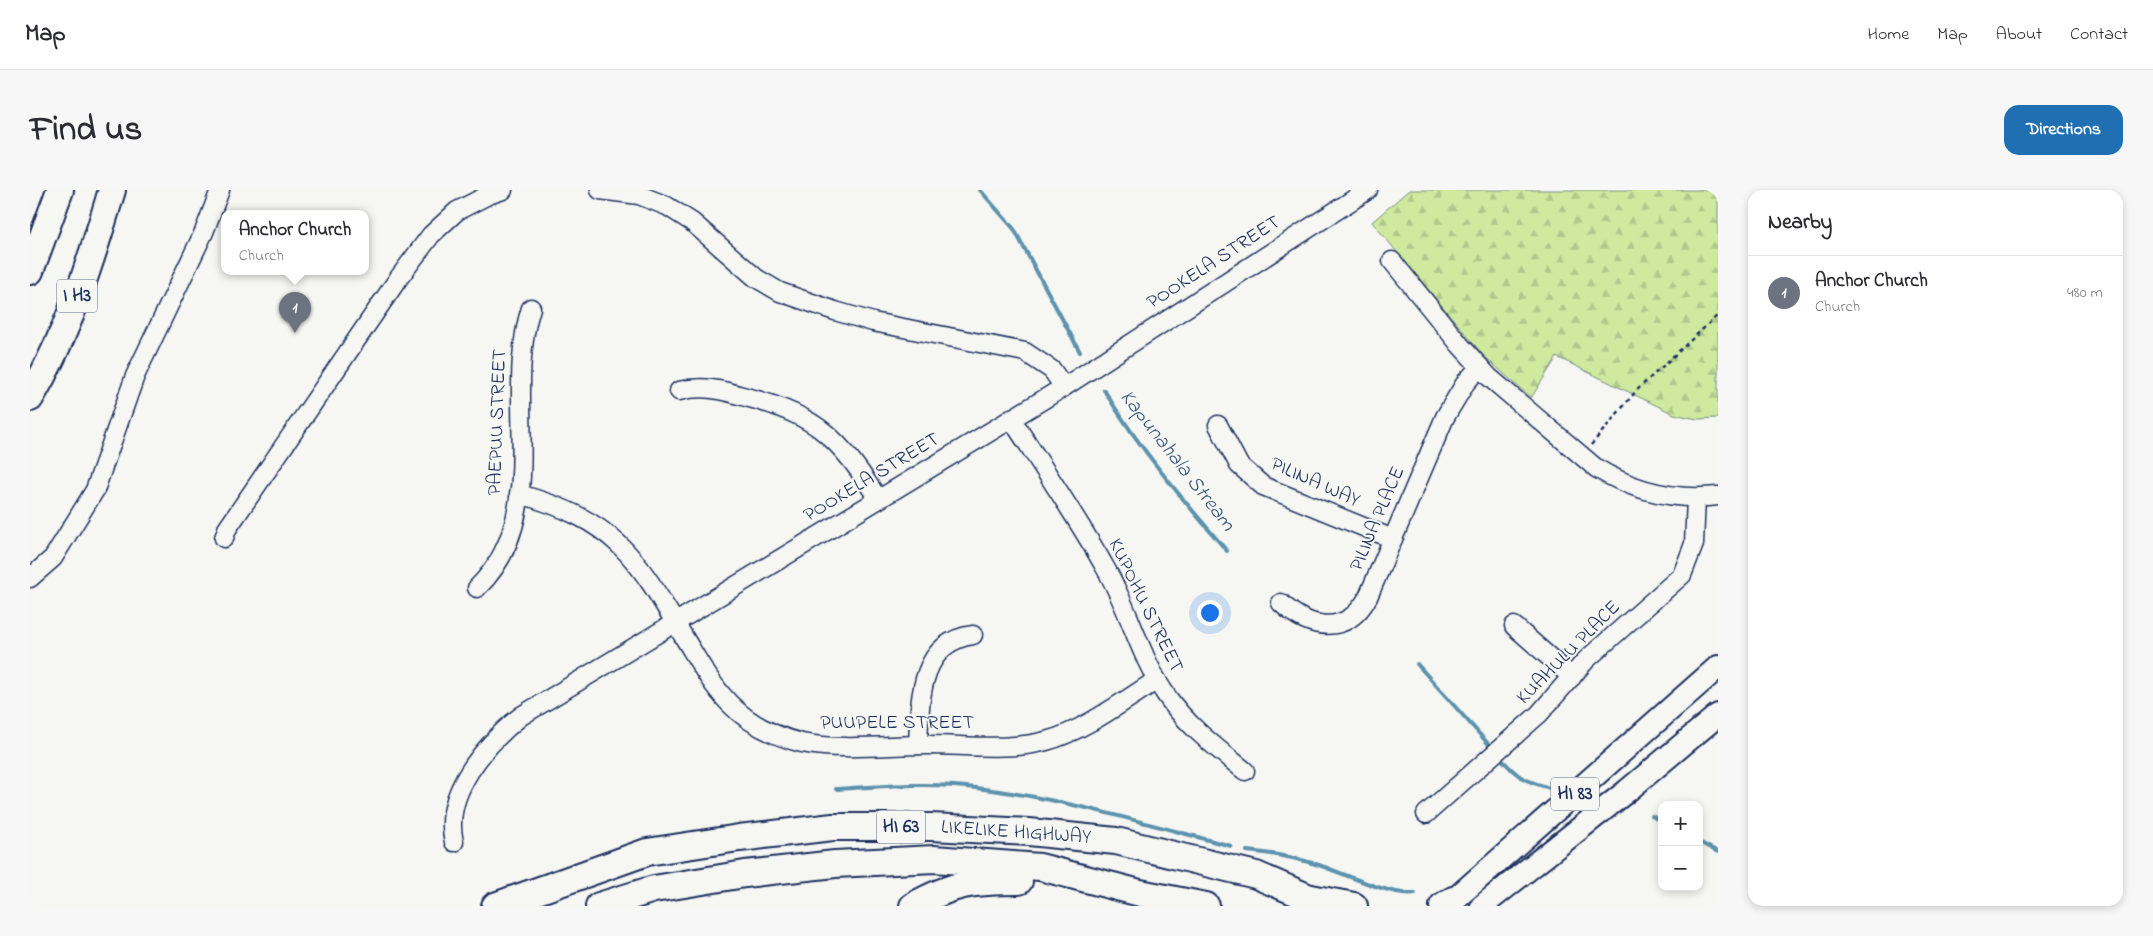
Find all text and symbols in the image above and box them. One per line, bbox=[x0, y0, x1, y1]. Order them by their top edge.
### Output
text: Map bbox=[25, 17, 66, 52]
text: Home bbox=[1868, 22, 1909, 48]
text: Map bbox=[1937, 22, 1968, 48]
text: About bbox=[1996, 22, 2042, 48]
text: Contact bbox=[2070, 22, 2128, 48]
text: Find us bbox=[30, 105, 142, 156]
button: Directions bbox=[2004, 105, 2123, 155]
text: Nearby bbox=[1768, 208, 1832, 238]
street label: POOKELA STREET bbox=[1141, 209, 1287, 317]
popup bbox=[221, 210, 369, 275]
text: Anchor Church bbox=[239, 217, 351, 244]
text: Church bbox=[239, 244, 284, 268]
text: Anchor Church bbox=[1815, 268, 1928, 295]
road number: I H3 bbox=[57, 280, 97, 312]
text: 1 bbox=[1781, 281, 1787, 305]
text: 480 m bbox=[2067, 281, 2103, 305]
pin: 1 bbox=[279, 292, 311, 333]
text: Church bbox=[1815, 295, 1860, 319]
street label: PAEPUU STREET bbox=[481, 348, 515, 496]
water label: Kapunahala Stream bbox=[1112, 384, 1242, 539]
street label: POOKELA STREET bbox=[798, 426, 946, 530]
street label: PILINA WAY bbox=[1266, 450, 1364, 516]
street label: PILINA PLACE bbox=[1343, 462, 1413, 576]
street label: KUPOHU STREET bbox=[1100, 534, 1190, 678]
street label: KUAHULU PLACE bbox=[1510, 594, 1628, 712]
your location bbox=[1197, 600, 1223, 626]
street label: PUUPELE STREET bbox=[820, 709, 974, 738]
road number: HI 83 bbox=[1551, 778, 1599, 810]
map controls bbox=[1658, 801, 1703, 891]
button: + bbox=[1658, 801, 1703, 846]
road number: HI 63 bbox=[877, 810, 925, 844]
street label: LIKELIKE HIGHWAY bbox=[940, 813, 1092, 853]
button: − bbox=[1658, 846, 1703, 891]

